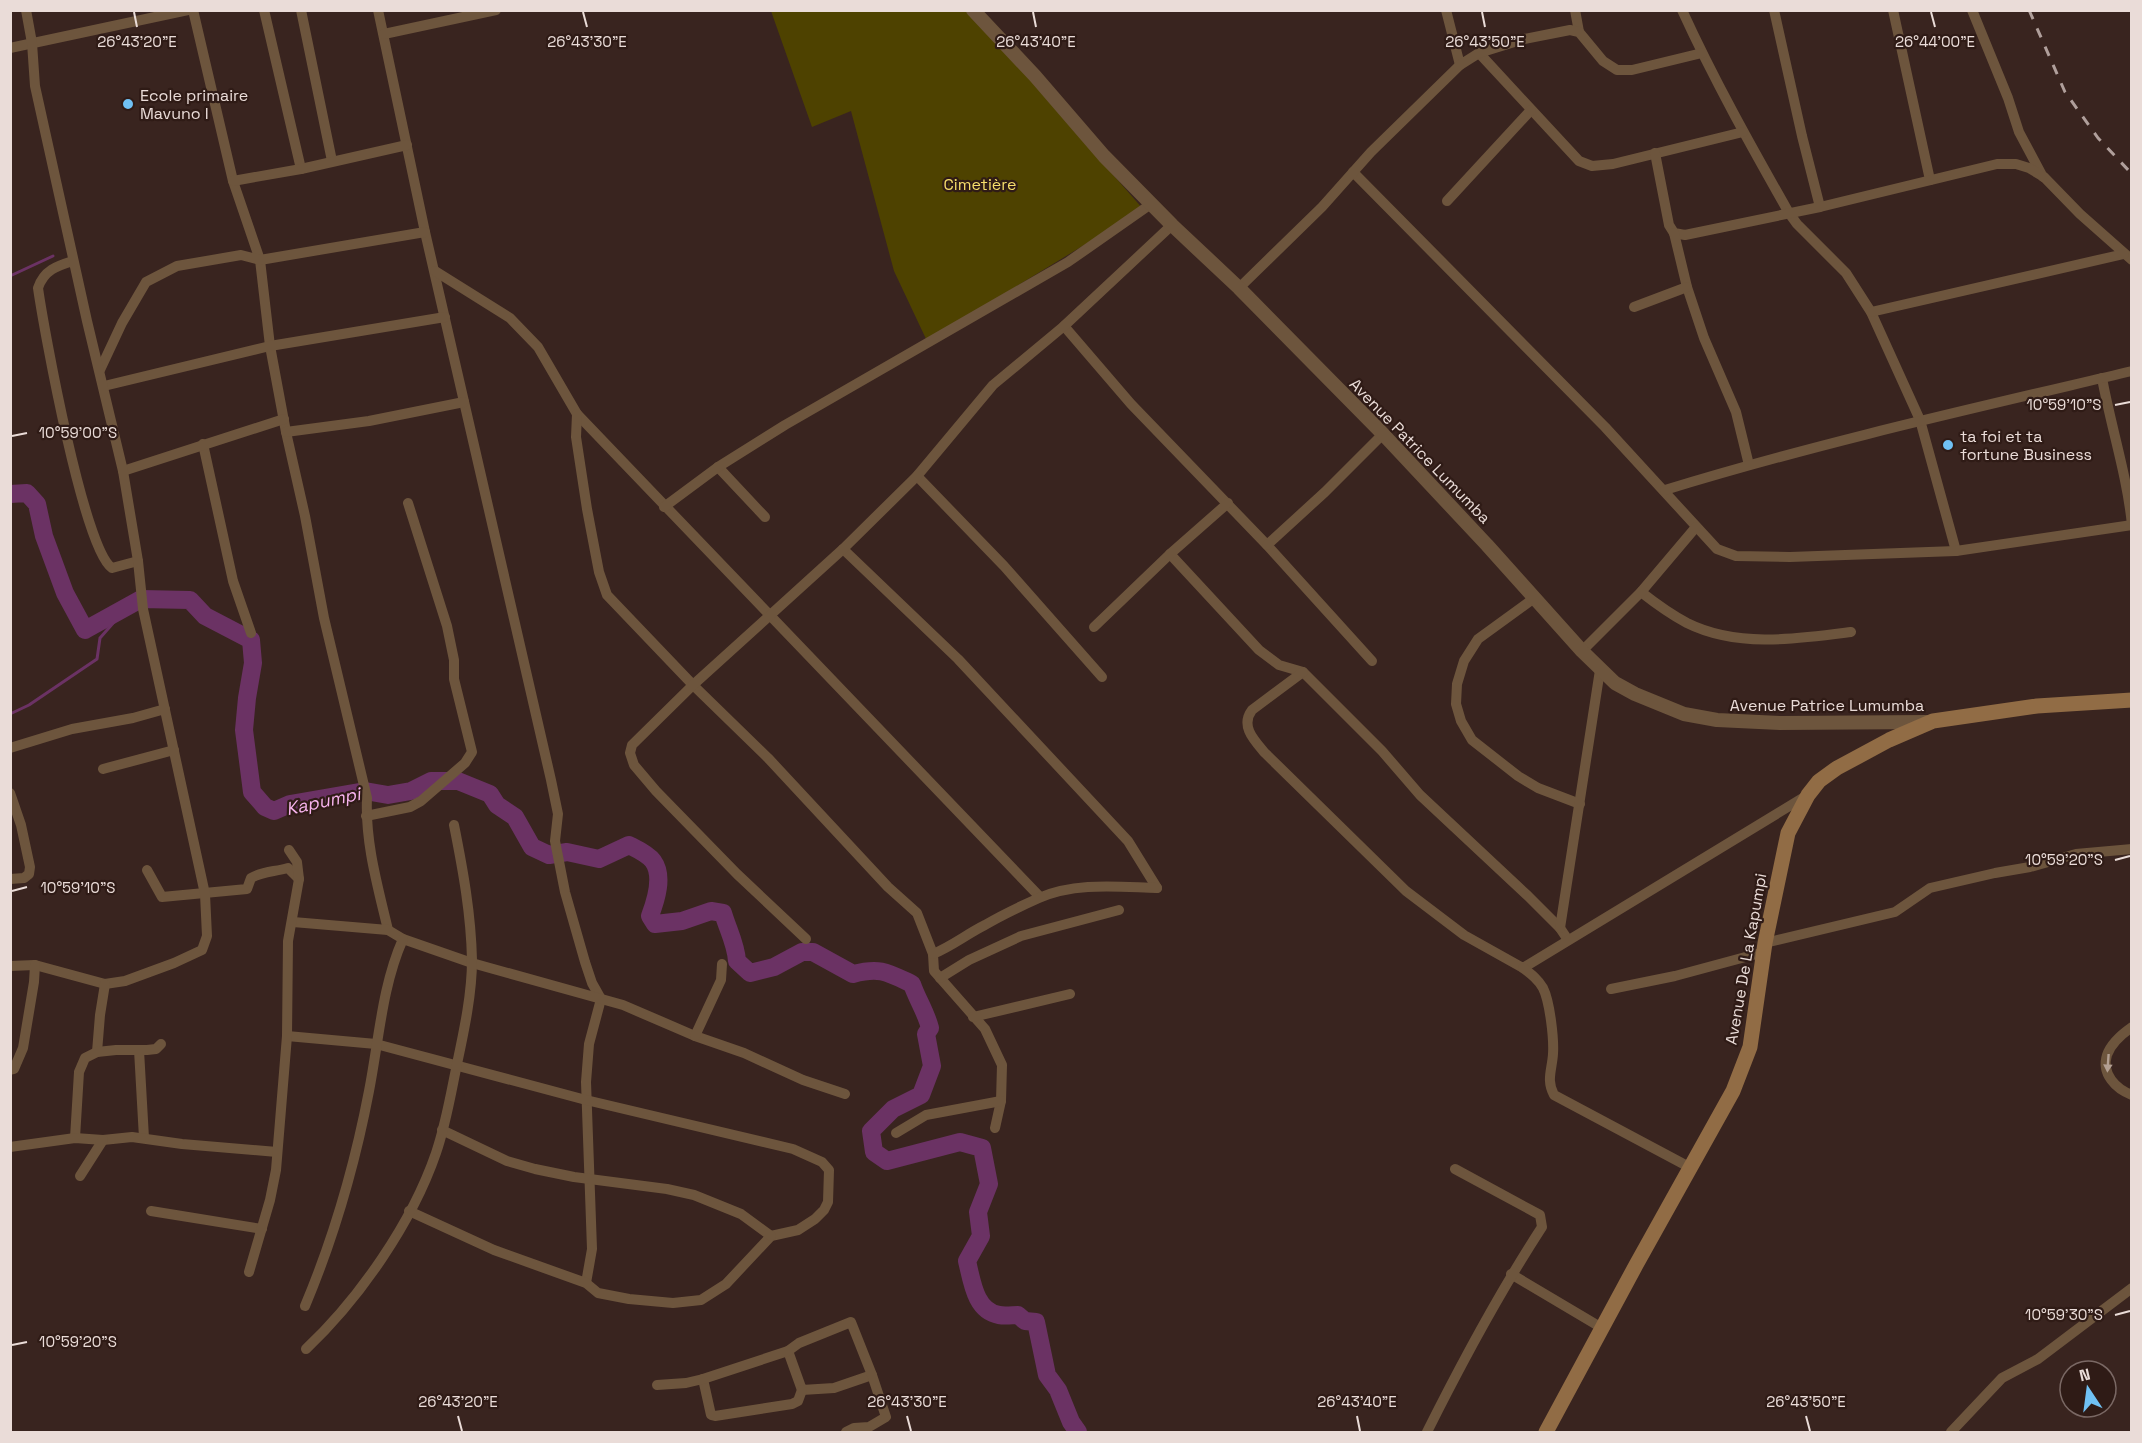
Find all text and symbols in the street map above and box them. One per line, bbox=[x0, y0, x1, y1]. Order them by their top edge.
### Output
text: 26°43'20"E bbox=[97, 32, 177, 51]
text: 26°43'30"E bbox=[547, 32, 627, 51]
text: 26°43'40"E bbox=[996, 32, 1076, 51]
text: 26°43'50"E bbox=[1445, 32, 1525, 51]
text: 26°44'00"E bbox=[1895, 32, 1975, 51]
place label: Ecole primaire Mavuno I bbox=[140, 85, 248, 124]
marker: Ecole primaire Mavuno I bbox=[121, 97, 135, 111]
park label: Cimetière bbox=[943, 174, 1017, 195]
street label: Avenue Patrice Lumumba bbox=[1345, 374, 1495, 528]
text: 10°59'10"S bbox=[2027, 395, 2102, 414]
text: 10°59'00"S bbox=[39, 423, 117, 442]
place label: ta foi et ta fortune Business bbox=[1960, 426, 2092, 465]
marker: ta foi et ta fortune Business bbox=[1941, 438, 1955, 452]
street label: Avenue Patrice Lumumba bbox=[1730, 695, 1924, 716]
water label: Kapumpi bbox=[284, 781, 365, 820]
text: 10°59'20"S bbox=[2025, 850, 2103, 869]
street label: Avenue De La Kapumpi bbox=[1721, 872, 1771, 1046]
text: 10°59'10"S bbox=[41, 878, 116, 897]
one-way arrow bbox=[2103, 1053, 2113, 1072]
text: 10°59'30"S bbox=[2025, 1305, 2103, 1324]
text: 10°59'20"S bbox=[39, 1332, 117, 1351]
north arrow bbox=[2058, 1359, 2118, 1419]
text: N bbox=[2077, 1363, 2092, 1386]
text: 26°43'20"E bbox=[418, 1392, 498, 1411]
text: 26°43'30"E bbox=[867, 1392, 947, 1411]
text: 26°43'40"E bbox=[1317, 1392, 1397, 1411]
text: 26°43'50"E bbox=[1766, 1392, 1846, 1411]

